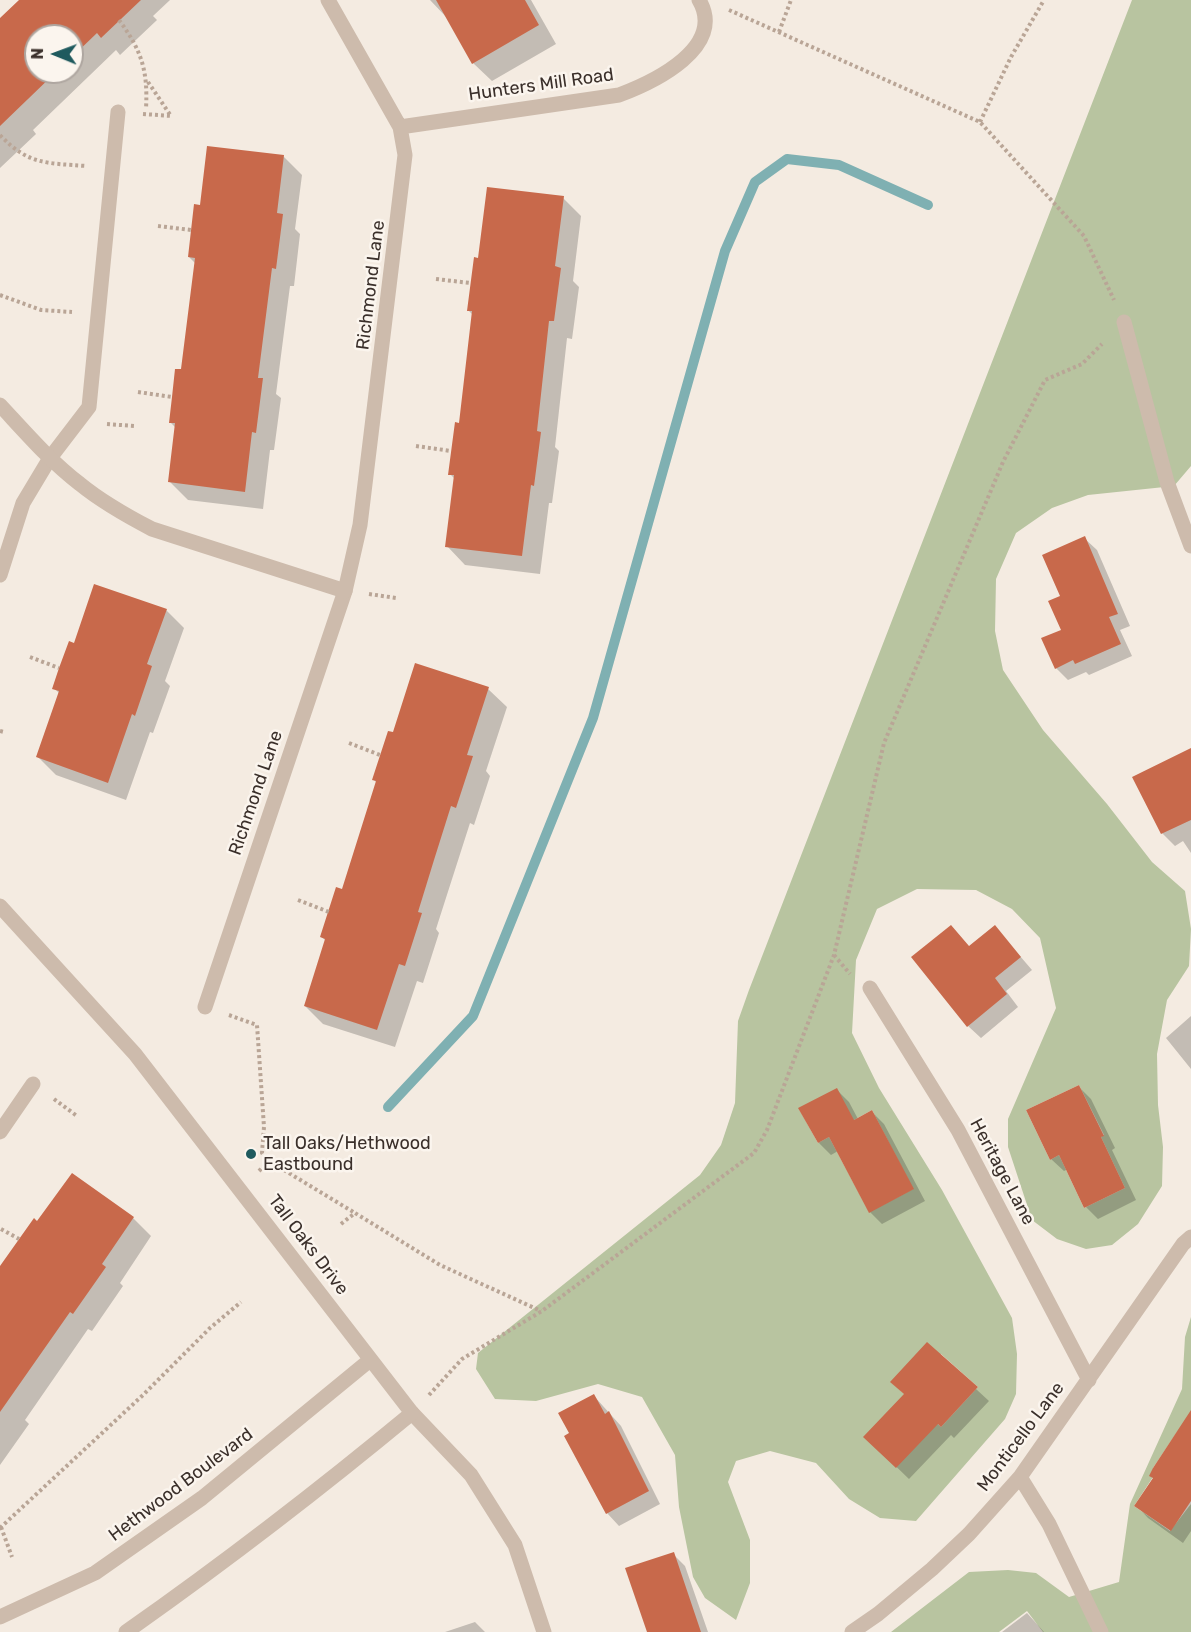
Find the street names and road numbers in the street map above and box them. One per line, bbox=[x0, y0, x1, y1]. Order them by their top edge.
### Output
street label: Hunters Mill Road bbox=[467, 64, 615, 106]
street label: Richmond Lane bbox=[352, 219, 390, 351]
street label: Richmond Lane bbox=[225, 728, 287, 858]
street label: Heritage Lane bbox=[965, 1115, 1039, 1229]
street label: Tall Oaks Drive bbox=[263, 1191, 353, 1299]
street label: Monticello Lane bbox=[973, 1378, 1069, 1496]
street label: Hethwood Boulevard bbox=[105, 1424, 257, 1546]

